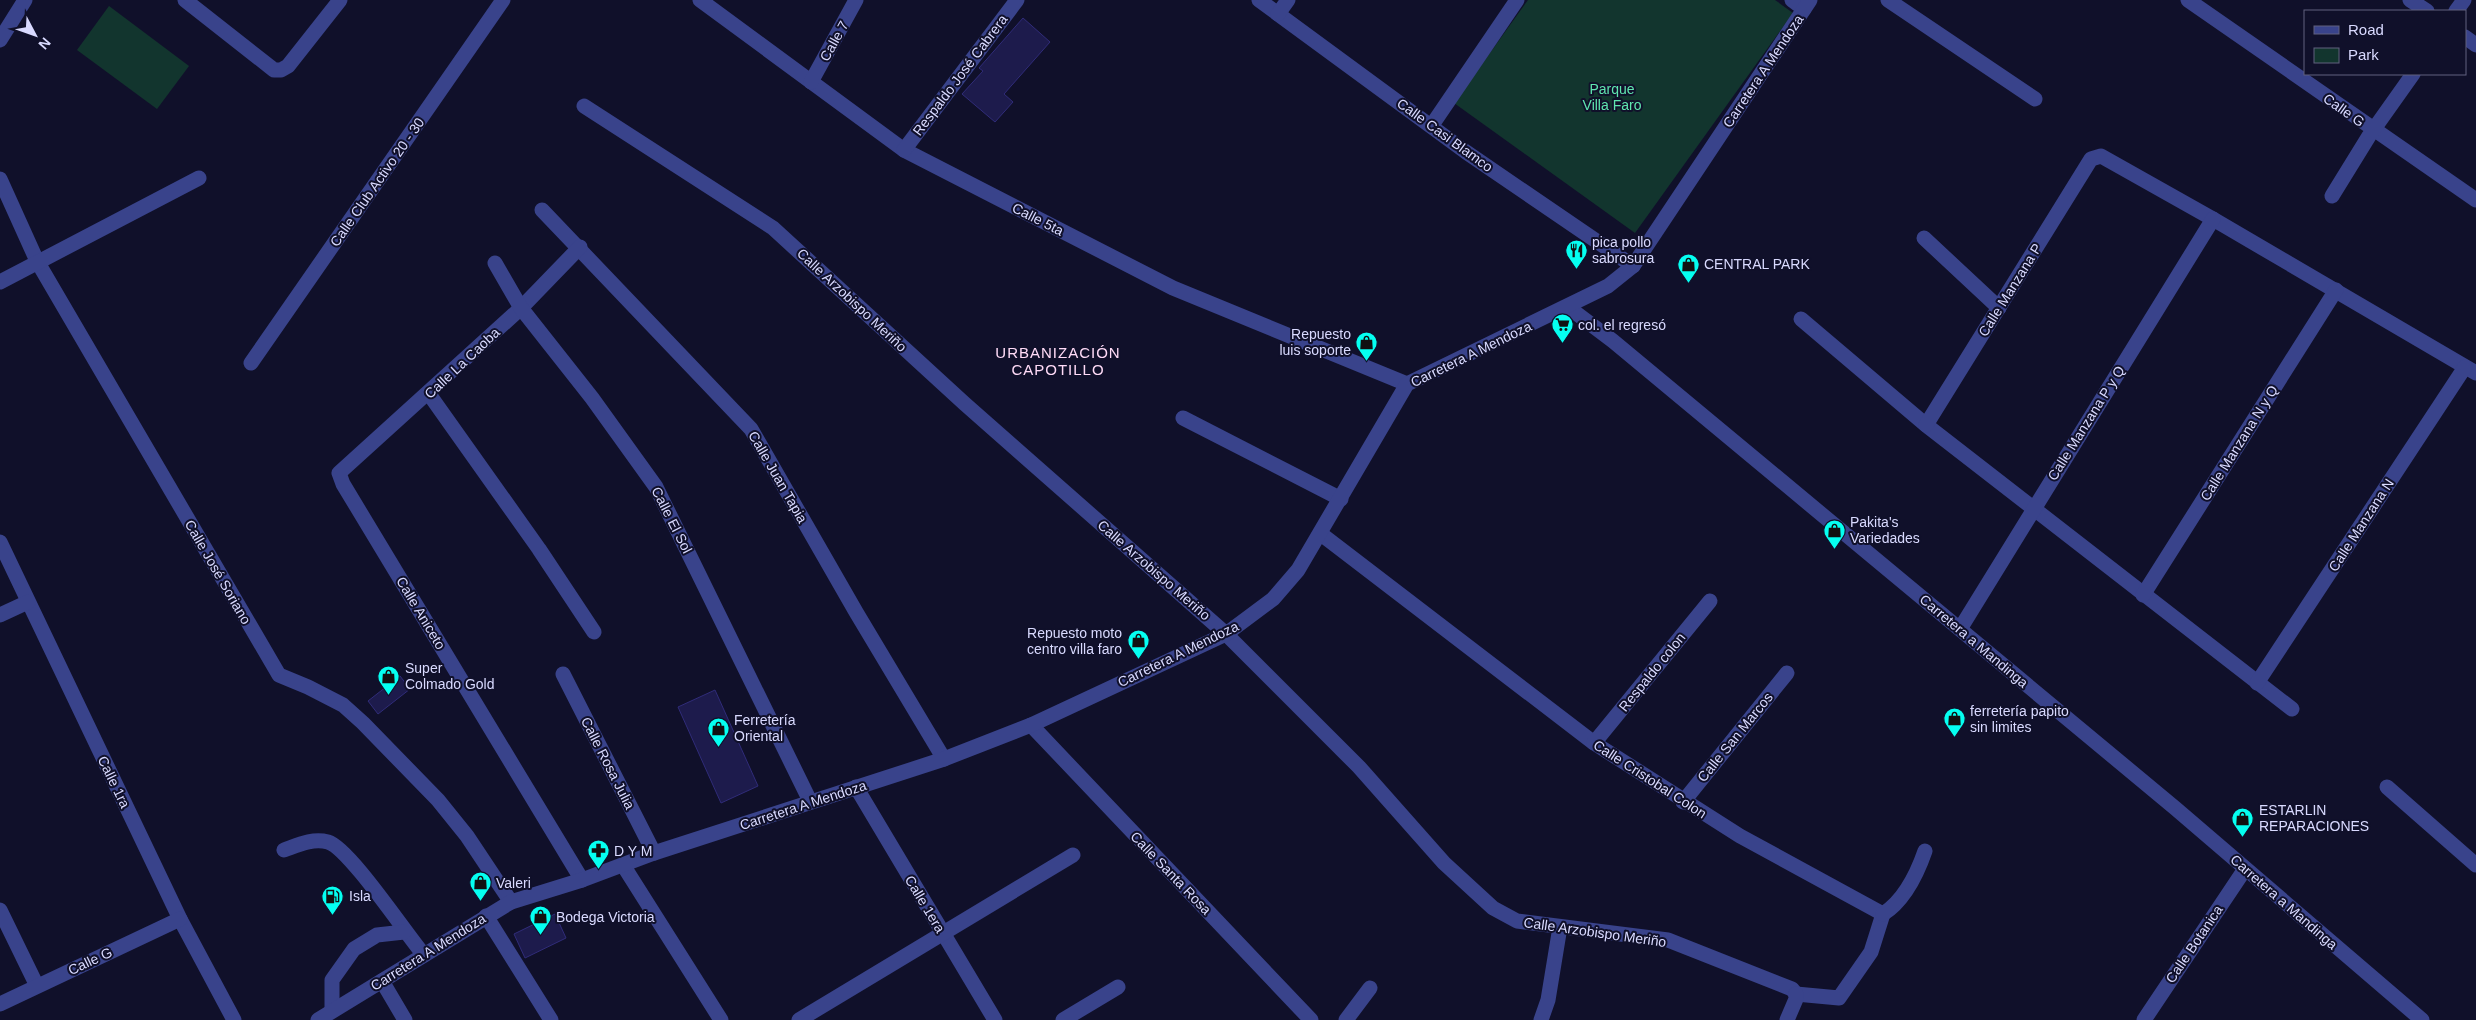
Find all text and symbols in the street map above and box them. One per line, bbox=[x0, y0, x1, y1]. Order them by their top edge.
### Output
north arrow bbox=[10, 10, 60, 60]
legend bbox=[2304, 10, 2466, 75]
street label: Respaldo José Cabrera bbox=[909, 11, 1011, 139]
street label: Carretera A Mendoza bbox=[1719, 12, 1807, 130]
street label: Calle 7 bbox=[816, 18, 852, 64]
text: Road bbox=[2348, 21, 2384, 38]
text: N bbox=[35, 34, 54, 53]
text: Park bbox=[2348, 46, 2379, 63]
park label: Parque Villa Faro bbox=[1583, 81, 1642, 113]
street label: Calle G bbox=[2320, 90, 2368, 130]
street label: Calle Casi Blamco bbox=[1394, 95, 1496, 175]
street label: Calle Club Activo 20 - 30 bbox=[326, 114, 428, 249]
street label: Calle 5ta bbox=[1010, 199, 1066, 239]
place label: pica pollo sabrosura bbox=[1592, 234, 1654, 266]
restaurant icon: pica pollo sabrosura bbox=[1564, 238, 1588, 269]
street label: Calle Manzana P bbox=[1975, 241, 2045, 339]
street label: Calle Arzobispo Meriño bbox=[794, 245, 910, 355]
shop icon: CENTRAL PARK bbox=[1676, 252, 1700, 283]
place label: CENTRAL PARK bbox=[1704, 256, 1810, 272]
supermarket icon: col. el regresó bbox=[1550, 313, 1574, 344]
place label: col. el regresó bbox=[1578, 317, 1666, 333]
street label: Carretera A Mendoza bbox=[1408, 318, 1534, 390]
street label: Calle La Caoba bbox=[421, 324, 503, 402]
place label: Repuesto luis soporte bbox=[1279, 326, 1351, 358]
shop icon: Repuesto luis soporte bbox=[1355, 330, 1379, 361]
district label: URBANIZACIÓN CAPOTILLO bbox=[995, 344, 1121, 378]
street label: Calle Manzana P y Q bbox=[2044, 363, 2128, 483]
street label: Calle Manzana N y Q bbox=[2197, 382, 2281, 504]
street label: Calle Juan Tapia bbox=[745, 428, 811, 526]
street label: Calle Manzana N bbox=[2325, 476, 2397, 574]
street label: Calle El Sol bbox=[648, 484, 696, 556]
place label: Pakita's Variedades bbox=[1850, 514, 1920, 546]
street label: Calle José Soriano bbox=[182, 517, 254, 627]
street label: Calle Arzobispo Meriño bbox=[1094, 517, 1214, 623]
shop icon: Pakita's Variedades bbox=[1822, 518, 1846, 549]
street label: Calle Aniceto bbox=[393, 574, 449, 652]
street label: Carretera a Mandinga bbox=[1917, 591, 2031, 691]
street label: Carretera A Mendoza bbox=[1115, 618, 1241, 690]
place label: Repuesto moto centro villa faro bbox=[1027, 625, 1122, 657]
shop icon: Repuesto moto centro villa faro bbox=[1126, 629, 1150, 660]
street label: Respaldo colon bbox=[1615, 629, 1689, 715]
place label: Super Colmado Gold bbox=[405, 660, 495, 692]
shop icon: Super Colmado Gold bbox=[377, 664, 401, 695]
street label: Calle San Marcos bbox=[1694, 689, 1776, 785]
place label: ferretería papito sin limites bbox=[1970, 703, 2069, 735]
shop icon: ferretería papito sin limites bbox=[1942, 707, 1966, 738]
place label: Ferretería Oriental bbox=[734, 712, 796, 744]
street label: Calle Rosa Julia bbox=[578, 714, 638, 812]
shop icon: Ferretería Oriental bbox=[706, 716, 730, 747]
street label: Calle Cristobal Colon bbox=[1590, 736, 1710, 822]
street label: Calle 1ra bbox=[95, 753, 134, 811]
street label: Carretera A Mendoza bbox=[738, 777, 869, 833]
place label: ESTARLIN REPARACIONES bbox=[2259, 802, 2369, 834]
shop icon: ESTARLIN REPARACIONES bbox=[2231, 806, 2255, 837]
street label: Calle Santa Rosa bbox=[1127, 828, 1215, 918]
pharmacy icon: D Y M bbox=[586, 839, 610, 870]
place label: D Y M bbox=[614, 843, 652, 859]
street label: Carretera a Mandinga bbox=[2227, 851, 2341, 953]
shop icon: Valeri bbox=[468, 871, 492, 902]
street label: Calle 1era bbox=[902, 873, 948, 936]
place label: Valeri bbox=[496, 875, 531, 891]
fuel station icon: Isla bbox=[321, 884, 345, 915]
place label: Isla bbox=[349, 888, 371, 904]
street label: Calle Botanica bbox=[2162, 902, 2226, 986]
shop icon: Bodega Victoria bbox=[528, 905, 552, 936]
place label: Bodega Victoria bbox=[556, 909, 655, 925]
street label: Carretera A Mendoza bbox=[368, 910, 489, 994]
street label: Calle Arzobispo Meriño bbox=[1523, 914, 1668, 950]
street label: Calle G bbox=[65, 944, 115, 978]

